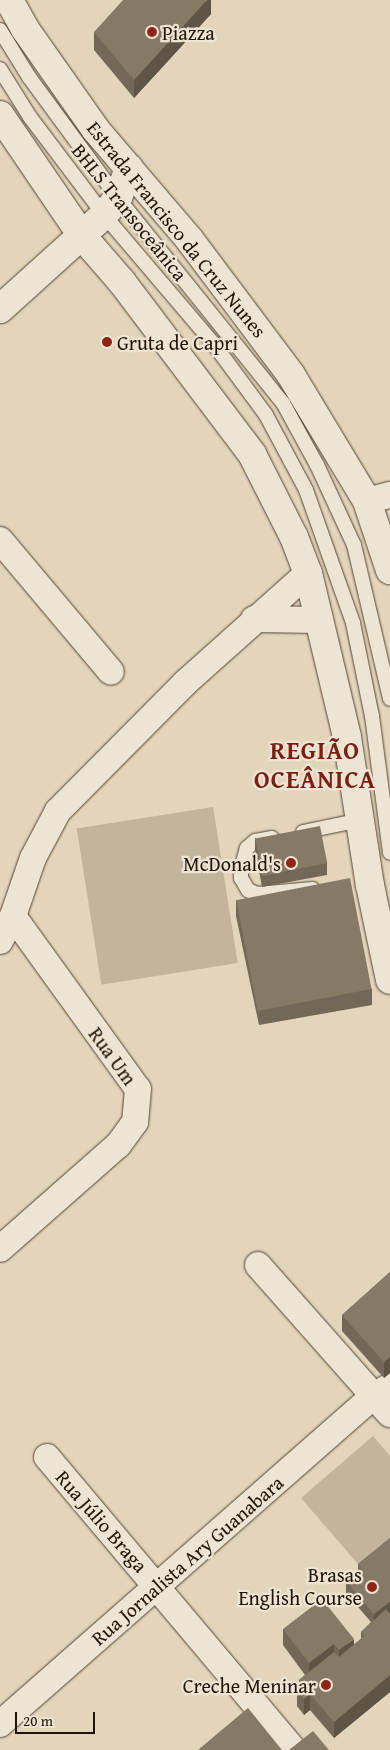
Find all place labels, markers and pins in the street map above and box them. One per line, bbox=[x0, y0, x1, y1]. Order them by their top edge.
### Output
place label: Piazza bbox=[162, 20, 215, 44]
marker: Piazza bbox=[146, 26, 158, 38]
place label: Gruta de Capri bbox=[117, 330, 238, 354]
marker: Gruta de Capri bbox=[101, 336, 113, 348]
place label: McDonald's bbox=[183, 851, 281, 875]
marker: McDonald's bbox=[285, 857, 297, 869]
place label: Brasas English Course bbox=[238, 1563, 362, 1610]
marker: Brasas English Course bbox=[366, 1581, 378, 1593]
place label: Creche Meninar bbox=[183, 1673, 316, 1697]
marker: Creche Meninar bbox=[320, 1679, 332, 1691]

